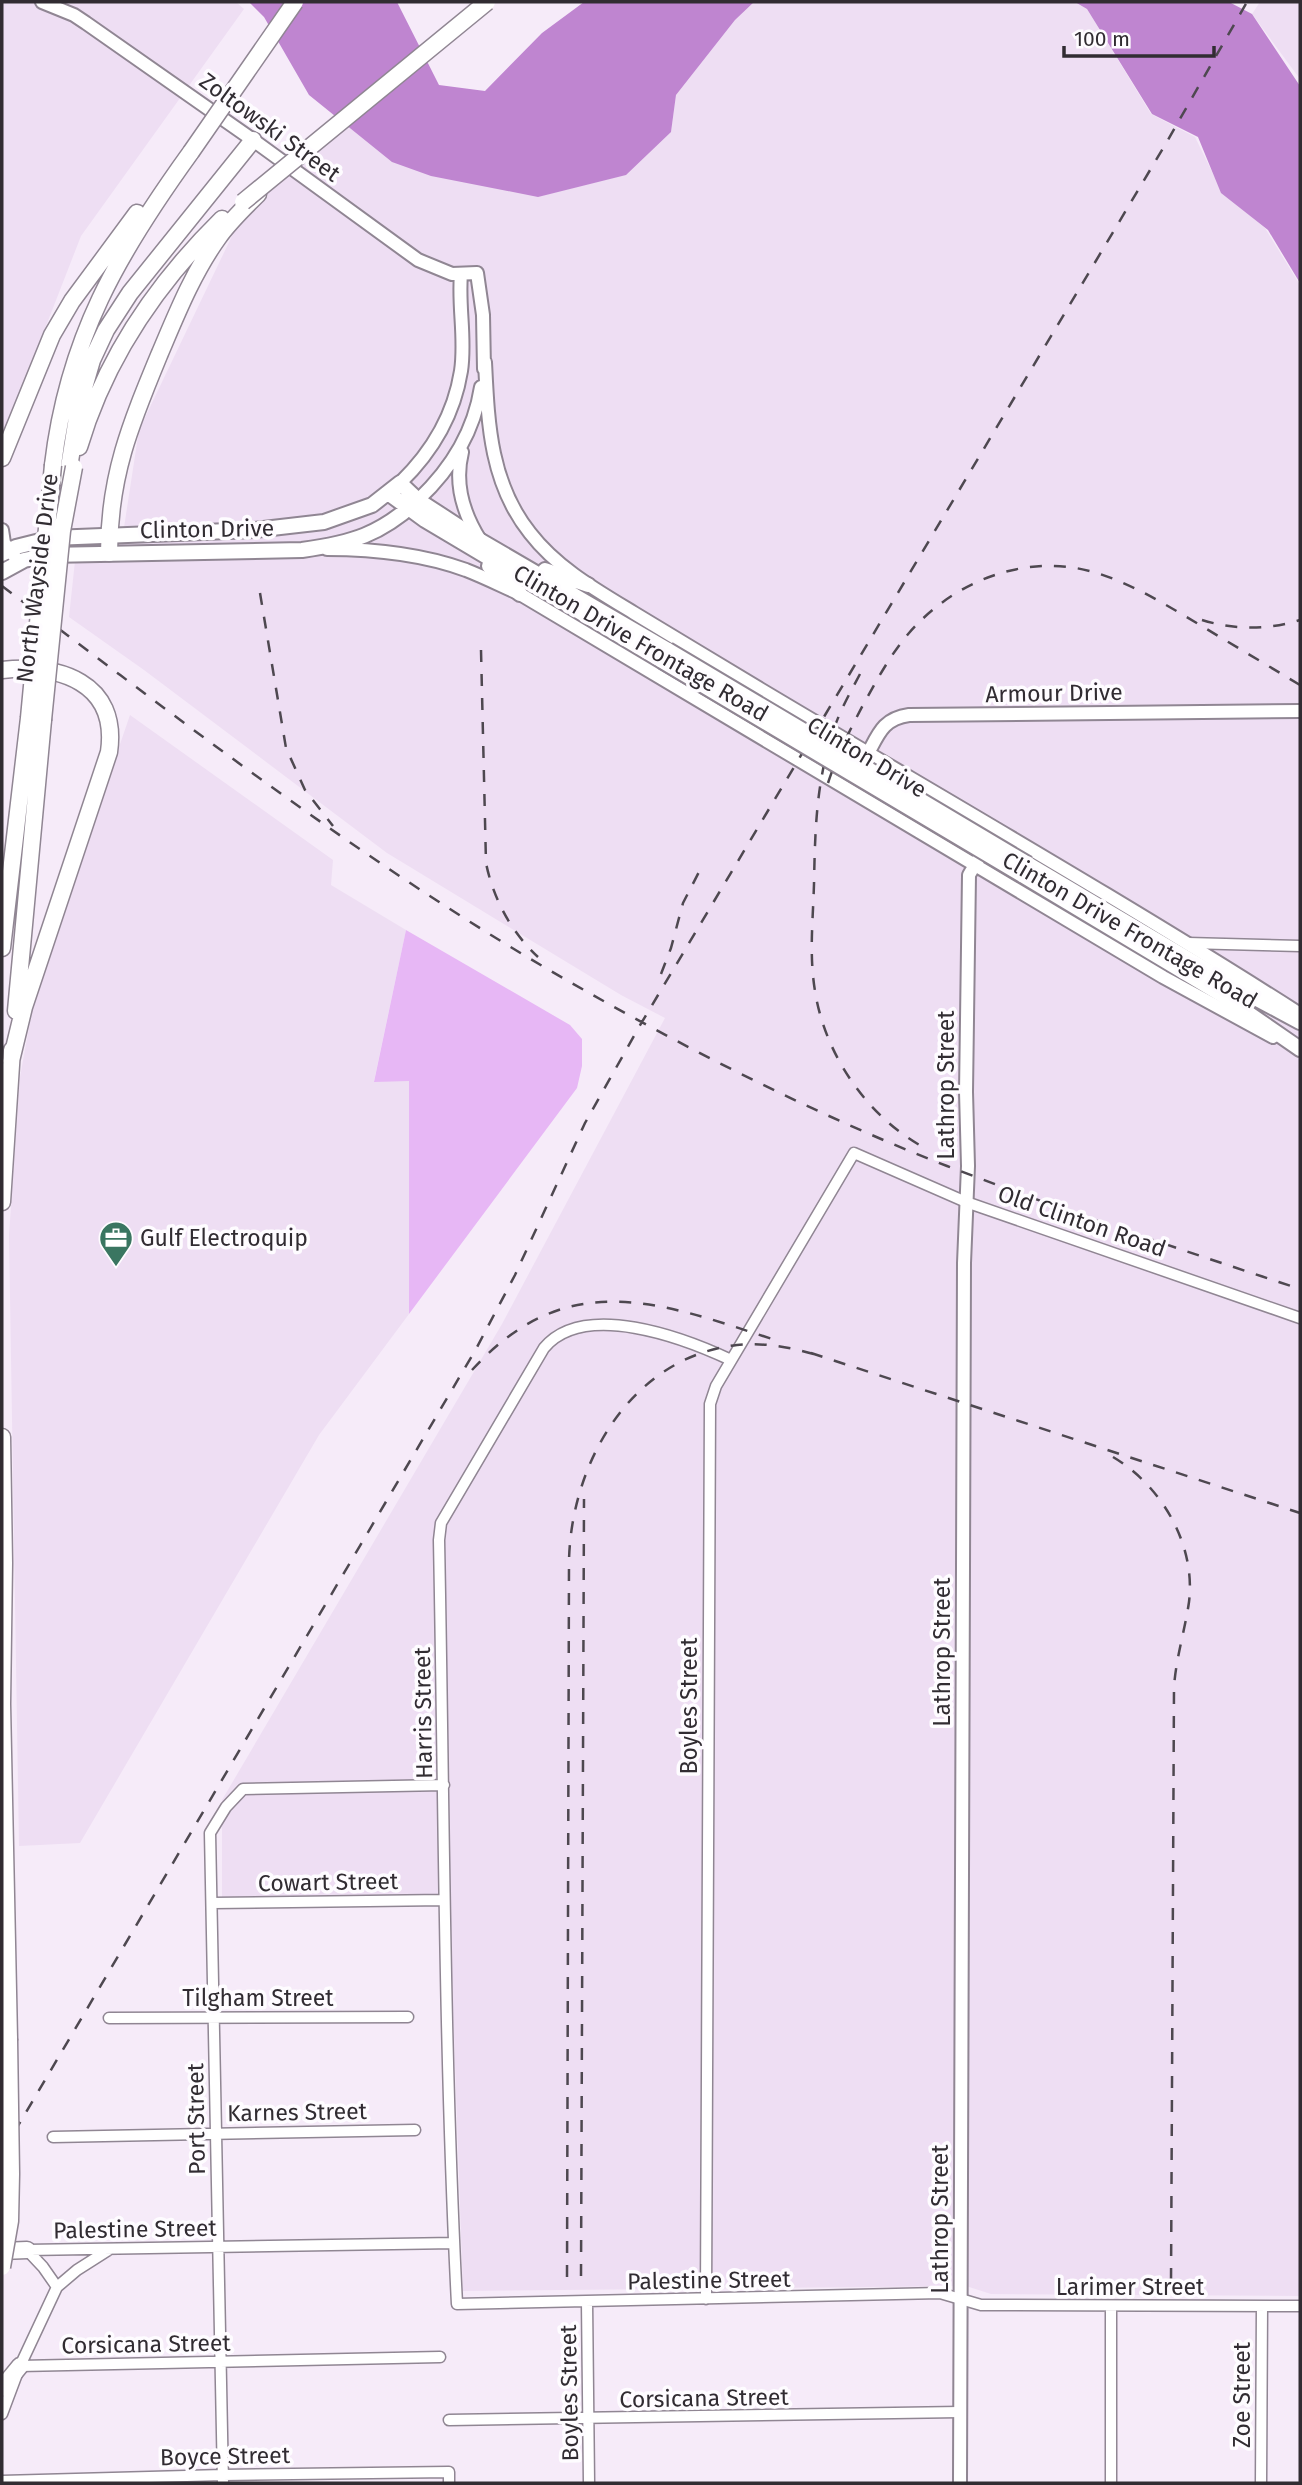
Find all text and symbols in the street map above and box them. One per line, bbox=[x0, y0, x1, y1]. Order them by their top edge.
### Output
scale bar bbox=[1064, 14, 1214, 58]
text: 100 m bbox=[1074, 26, 1130, 52]
street label: Zoltowski Street bbox=[194, 67, 346, 188]
street label: North Wayside Drive bbox=[10, 472, 64, 684]
street label: Clinton Drive bbox=[140, 514, 274, 544]
street label: Clinton Drive Frontage Road bbox=[509, 558, 773, 728]
street label: Armour Drive bbox=[985, 678, 1123, 708]
street label: Clinton Drive bbox=[802, 710, 932, 804]
street label: Clinton Drive Frontage Road bbox=[998, 845, 1262, 1015]
street label: Lathrop Street bbox=[932, 1010, 960, 1160]
street label: Old Clinton Road bbox=[994, 1179, 1170, 1263]
office icon: Gulf Electroquip bbox=[97, 1219, 135, 1268]
place label: Gulf Electroquip bbox=[140, 1224, 308, 1252]
street label: Lathrop Street bbox=[928, 1577, 956, 1727]
street label: Boyles Street bbox=[675, 1637, 703, 1775]
street label: Harris Street bbox=[408, 1646, 438, 1779]
street label: Cowart Street bbox=[258, 1867, 399, 1897]
street label: Tilgham Street bbox=[182, 1984, 334, 2012]
street label: Port Street bbox=[181, 2062, 211, 2175]
street label: Karnes Street bbox=[227, 2097, 368, 2127]
street label: Lathrop Street bbox=[926, 2144, 954, 2294]
street label: Palestine Street bbox=[53, 2214, 218, 2244]
street label: Palestine Street bbox=[627, 2265, 792, 2295]
street label: Larimer Street bbox=[1056, 2273, 1205, 2301]
street label: Boyles Street bbox=[554, 2324, 584, 2462]
street label: Corsicana Street bbox=[61, 2329, 232, 2359]
street label: Zoe Street bbox=[1228, 2341, 1256, 2448]
street label: Corsicana Street bbox=[619, 2383, 790, 2413]
street label: Boyce Street bbox=[160, 2441, 291, 2471]

